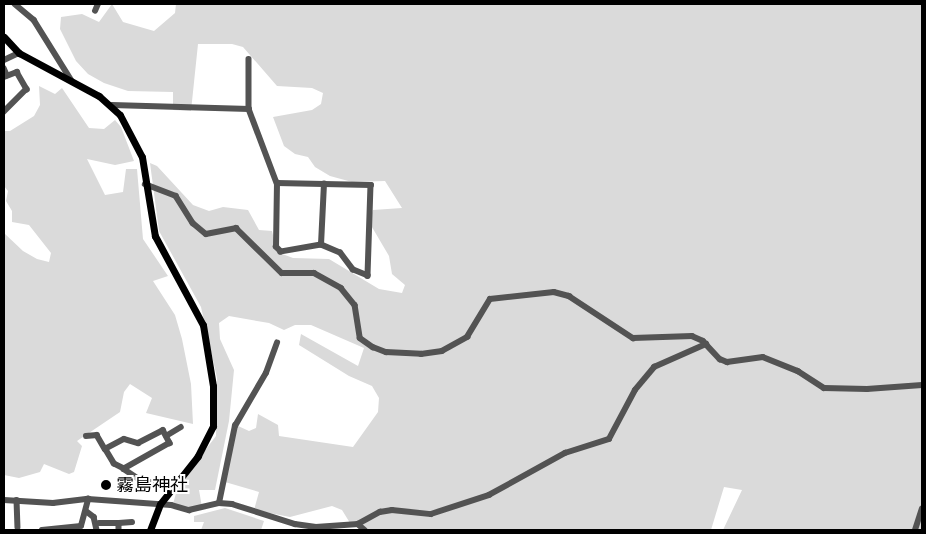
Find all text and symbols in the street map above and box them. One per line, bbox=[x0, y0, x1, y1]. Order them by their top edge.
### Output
place label: 霧島神社 bbox=[116, 474, 188, 496]
marker: 霧島神社 bbox=[100, 479, 112, 491]

